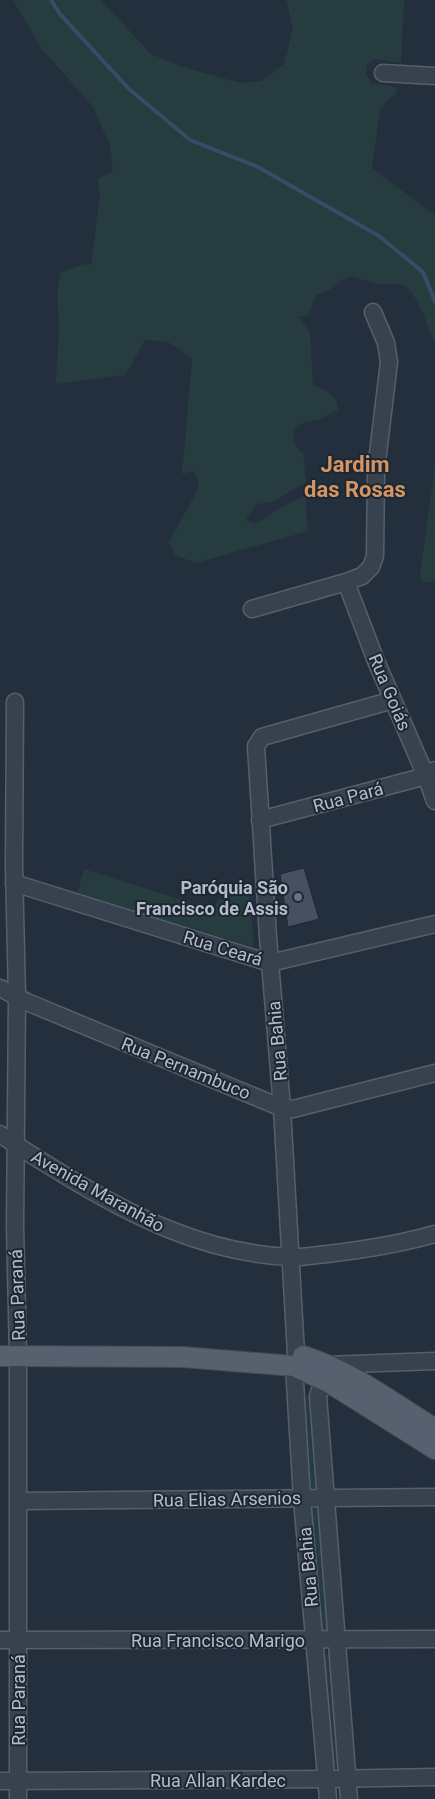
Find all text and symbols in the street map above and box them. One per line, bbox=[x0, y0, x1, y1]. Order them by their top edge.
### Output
district label: Jardim das Rosas bbox=[304, 452, 406, 502]
street label: Rua Goiás bbox=[364, 650, 416, 734]
street label: Rua Pará bbox=[311, 778, 385, 816]
place label: Paróquia São Francisco de Assis bbox=[136, 877, 288, 919]
marker: Paróquia São Francisco de Assis bbox=[292, 891, 304, 903]
street label: Rua Ceará bbox=[181, 926, 265, 970]
street label: Rua Bahia bbox=[263, 1000, 291, 1082]
street label: Rua Pernambuco bbox=[118, 1033, 254, 1103]
street label: Avenida Maranhão bbox=[28, 1146, 168, 1236]
street label: Rua Paraná bbox=[5, 1249, 29, 1341]
street label: Rua Elias Arsenios bbox=[153, 1487, 301, 1511]
street label: Rua Bahia bbox=[294, 1526, 322, 1608]
street label: Rua Francisco Marigo bbox=[131, 1630, 305, 1651]
street label: Rua Paraná bbox=[8, 1654, 29, 1746]
street label: Rua Allan Kardec bbox=[150, 1770, 286, 1791]

